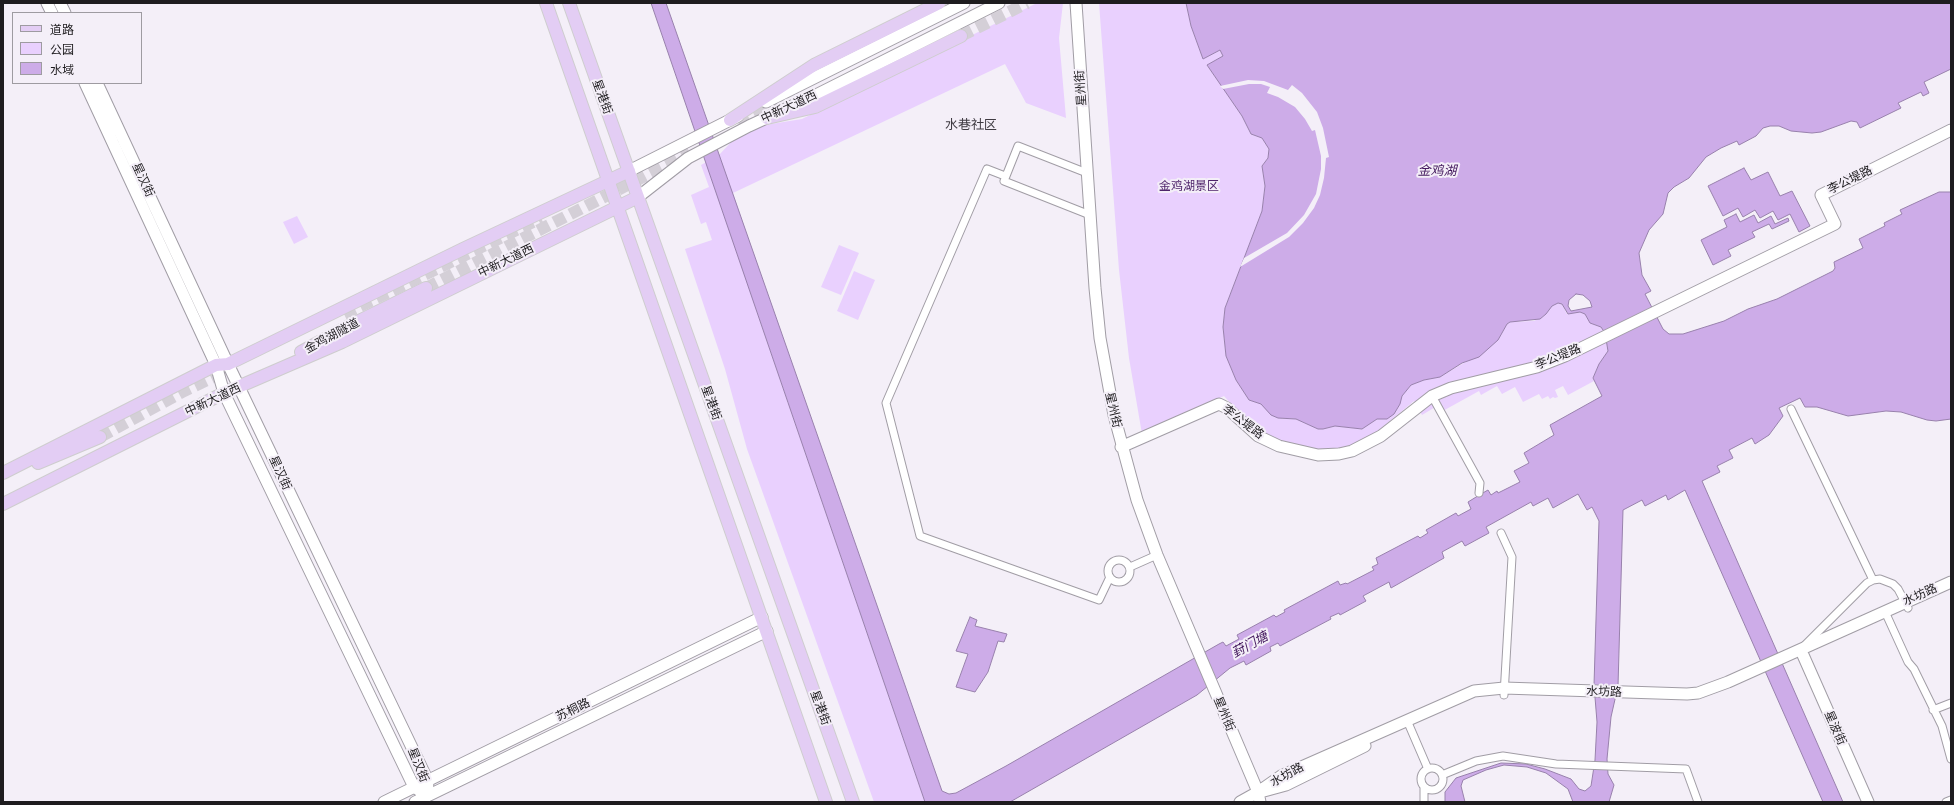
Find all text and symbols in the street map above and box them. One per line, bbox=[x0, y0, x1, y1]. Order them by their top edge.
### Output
legend bbox=[12, 12, 142, 84]
text: 道路 bbox=[50, 22, 74, 37]
text: 公园 bbox=[50, 42, 74, 57]
text: 水域 bbox=[50, 62, 74, 77]
street label: 星州街 bbox=[1073, 70, 1089, 106]
street label: 星港街 bbox=[589, 78, 615, 116]
street label: 中新大道西 bbox=[759, 88, 819, 126]
district label: 水巷社区 bbox=[945, 117, 997, 133]
street label: 星汉街 bbox=[129, 161, 157, 199]
water label: 金鸡湖 bbox=[1418, 163, 1456, 179]
street label: 李公堤路 bbox=[1825, 163, 1875, 197]
park label: 金鸡湖景区 bbox=[1159, 179, 1219, 193]
street label: 中新大道西 bbox=[476, 241, 536, 281]
street label: 金鸡湖隧道 bbox=[302, 316, 362, 356]
street label: 李公堤路 bbox=[1533, 341, 1583, 373]
street label: 中新大道西 bbox=[183, 381, 243, 419]
street label: 星港街 bbox=[698, 384, 724, 422]
street label: 星州街 bbox=[1102, 391, 1124, 429]
street label: 李公堤路 bbox=[1219, 402, 1267, 442]
street label: 星汉街 bbox=[266, 454, 294, 492]
street label: 水坊路 bbox=[1901, 581, 1939, 609]
water label: 葑门塘 bbox=[1229, 629, 1271, 661]
street label: 水坊路 bbox=[1586, 684, 1622, 700]
street label: 星港街 bbox=[807, 689, 833, 727]
street label: 星州街 bbox=[1210, 695, 1238, 733]
street label: 苏桐路 bbox=[554, 696, 592, 724]
street label: 星波街 bbox=[1821, 709, 1849, 747]
street label: 星汉街 bbox=[405, 746, 431, 784]
street label: 水坊路 bbox=[1268, 760, 1306, 790]

